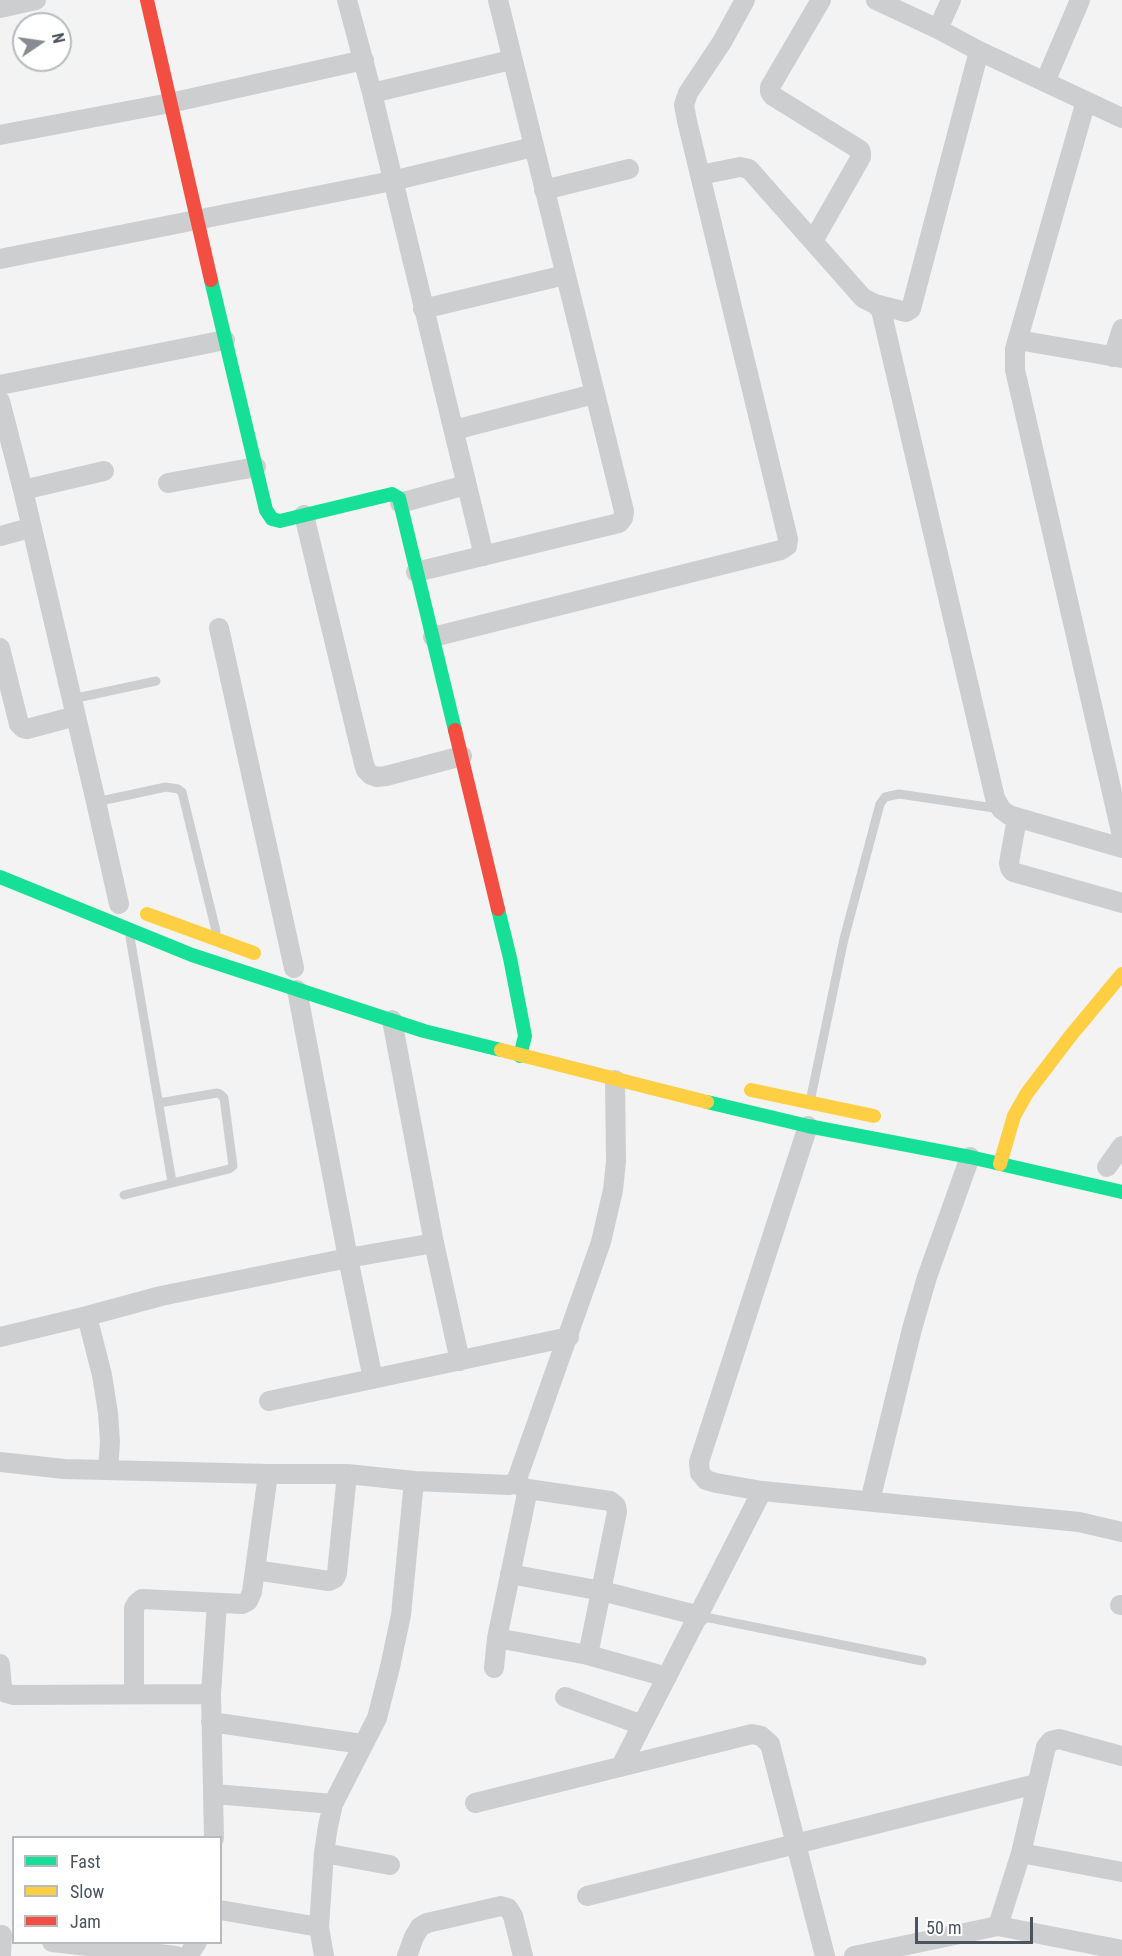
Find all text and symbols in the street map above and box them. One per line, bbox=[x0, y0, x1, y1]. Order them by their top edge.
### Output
north arrow bbox=[12, 12, 72, 72]
text: N bbox=[48, 31, 68, 45]
legend bbox=[12, 1836, 222, 1944]
text: Fast bbox=[70, 1851, 101, 1872]
text: Slow bbox=[70, 1881, 104, 1902]
scale bar bbox=[918, 1905, 1036, 1943]
text: Jam bbox=[70, 1911, 101, 1932]
text: 50 m bbox=[926, 1917, 961, 1938]

